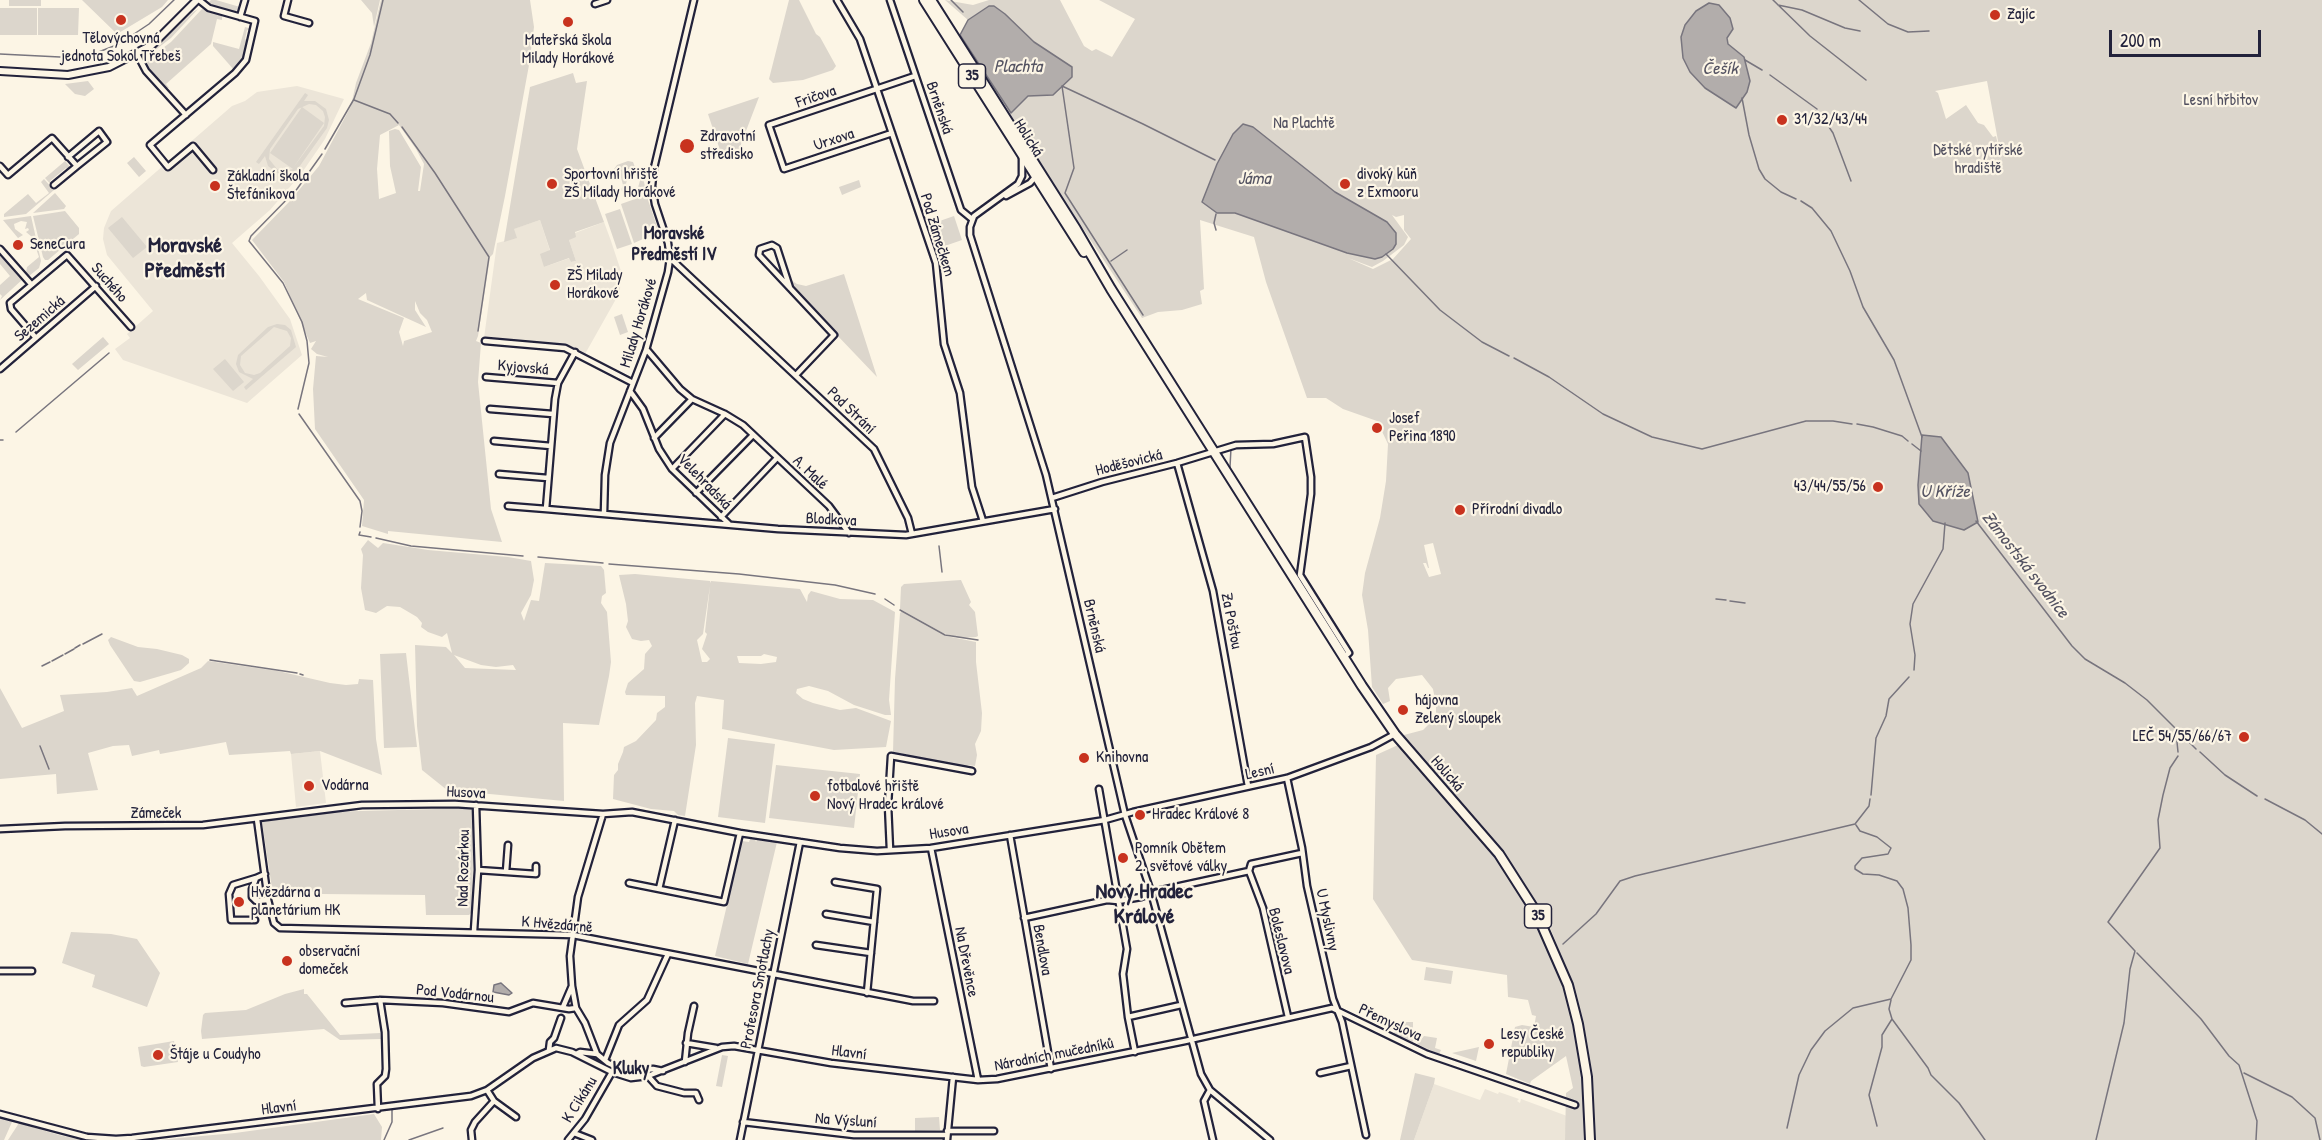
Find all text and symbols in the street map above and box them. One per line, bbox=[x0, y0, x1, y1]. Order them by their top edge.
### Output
place label: Zajíc bbox=[2007, 5, 2035, 25]
marker: Zajíc bbox=[1988, 8, 2002, 22]
marker: Tělovýchovná jednota Sokol Třebeš bbox=[114, 13, 128, 27]
marker: Mateřská škola Milady Horákové bbox=[561, 15, 575, 29]
scale bar bbox=[2112, 18, 2264, 56]
text: 200 m bbox=[2120, 28, 2161, 53]
place label: Tělovýchovná jednota Sokol Třebeš bbox=[61, 29, 181, 67]
place label: Mateřská škola Milady Horákové bbox=[522, 31, 614, 69]
water label: Plachta bbox=[994, 56, 1042, 78]
water label: Češík bbox=[1702, 58, 1738, 80]
road number: 35 bbox=[958, 64, 986, 88]
street label: Brněnská bbox=[921, 79, 957, 137]
street label: Fričova bbox=[793, 81, 839, 113]
park label: Lesní hřbitov bbox=[2184, 91, 2258, 111]
place label: 31/32/43/44 bbox=[1794, 110, 1867, 130]
marker: 31/32/43/44 bbox=[1775, 113, 1789, 127]
park label: Na Plachtě bbox=[1273, 114, 1335, 134]
street label: Holická bbox=[1009, 116, 1047, 160]
street label: Urxova bbox=[811, 124, 857, 156]
place label: Zdravotní středisko bbox=[700, 127, 756, 165]
marker: Zdravotní středisko bbox=[678, 137, 696, 155]
park label: Dětské rytířské hradiště bbox=[1933, 141, 2023, 179]
place label: Sportovní hřiště ZŠ Milady Horákové bbox=[564, 165, 676, 203]
place label: divoký kůň z Exmooru bbox=[1357, 165, 1418, 203]
place label: Základní škola Štefánikova bbox=[227, 167, 309, 205]
water label: Jáma bbox=[1237, 168, 1271, 190]
marker: Sportovní hřiště ZŠ Milady Horákové bbox=[545, 177, 559, 191]
marker: divoký kůň z Exmooru bbox=[1338, 177, 1352, 191]
marker: Základní škola Štefánikova bbox=[208, 179, 222, 193]
street label: Pod Zámečkem bbox=[915, 191, 959, 279]
district label: Moravské Předměstí IV bbox=[632, 223, 716, 266]
district label: Moravské Předměstí bbox=[144, 233, 226, 284]
place label: SeneCura bbox=[30, 235, 85, 255]
marker: SeneCura bbox=[11, 238, 25, 252]
street label: Suchého bbox=[87, 259, 131, 307]
place label: ZŠ Milady Horákové bbox=[567, 266, 623, 304]
street label: Milady Horákové bbox=[616, 276, 662, 370]
marker: ZŠ Milady Horákové bbox=[548, 278, 562, 292]
street label: Sezemická bbox=[11, 292, 69, 346]
street label: Kyjovská bbox=[497, 356, 549, 380]
street label: Pod Strání bbox=[823, 383, 879, 439]
place label: Josef Peřina 1890 bbox=[1389, 409, 1456, 447]
marker: Josef Peřina 1890 bbox=[1370, 421, 1384, 435]
street label: Hoděšovická bbox=[1094, 445, 1164, 481]
street label: Velehradská bbox=[673, 450, 735, 514]
street label: A. Malé bbox=[788, 452, 832, 494]
place label: 43/44/55/56 bbox=[1794, 477, 1866, 497]
marker: 43/44/55/56 bbox=[1871, 480, 1885, 494]
water label: U Kříže bbox=[1920, 481, 1970, 503]
place label: Přírodní divadlo bbox=[1472, 500, 1562, 520]
marker: Přírodní divadlo bbox=[1453, 503, 1467, 517]
water label: Zámostská svodnice bbox=[1977, 507, 2073, 623]
street label: Blodkova bbox=[805, 509, 857, 531]
street label: Za Poštou bbox=[1216, 591, 1246, 651]
street label: Brněnská bbox=[1079, 597, 1109, 655]
place label: hájovna Zelený sloupek bbox=[1415, 691, 1501, 729]
marker: hájovna Zelený sloupek bbox=[1396, 703, 1410, 717]
place label: LEČ 54/55/66/67 bbox=[2133, 727, 2232, 747]
marker: LEČ 54/55/66/67 bbox=[2237, 730, 2251, 744]
place label: Knihovna bbox=[1096, 748, 1148, 768]
marker: Knihovna bbox=[1077, 751, 1091, 765]
street label: Holická bbox=[1426, 752, 1468, 796]
street label: Lesní bbox=[1244, 759, 1276, 785]
place label: Vodárna bbox=[321, 776, 369, 796]
place label: fotbalové hřiště Nový Hradec králové bbox=[827, 777, 944, 815]
marker: Vodárna bbox=[302, 779, 316, 793]
street label: Husova bbox=[446, 782, 486, 804]
marker: fotbalové hřiště Nový Hradec králové bbox=[808, 789, 822, 803]
street label: Zámeček bbox=[131, 804, 181, 824]
place label: Hradec Králové 8 bbox=[1152, 805, 1249, 825]
marker: Hradec Králové 8 bbox=[1133, 808, 1147, 822]
street label: Husova bbox=[928, 819, 970, 845]
street label: Nad Rozárkou bbox=[454, 829, 474, 907]
place label: Pomník Obětem 2. světové války bbox=[1135, 839, 1227, 877]
marker: Pomník Obětem 2. světové války bbox=[1116, 851, 1130, 865]
district label: Nový Hradec Králové bbox=[1096, 879, 1192, 930]
place label: Hvězdárna a planetárium HK bbox=[251, 883, 340, 921]
street label: U Myslivny bbox=[1311, 887, 1343, 953]
marker: Hvězdárna a planetárium HK bbox=[232, 895, 246, 909]
road number: 35 bbox=[1524, 904, 1552, 928]
street label: Boleslavova bbox=[1264, 906, 1298, 976]
street label: K Hvězdárně bbox=[521, 912, 593, 938]
street label: Bendlova bbox=[1028, 923, 1056, 977]
street label: Na Dřevěnce bbox=[950, 925, 982, 999]
street label: Profesora Smotlachy bbox=[737, 928, 779, 1050]
place label: observační domeček bbox=[299, 942, 360, 980]
marker: observační domeček bbox=[280, 954, 294, 968]
street label: Pod Vodárnou bbox=[415, 980, 495, 1008]
street label: Přemyslova bbox=[1355, 1000, 1425, 1046]
place label: Lesy České republiky bbox=[1501, 1025, 1564, 1063]
street label: Národních mučedníků bbox=[993, 1034, 1115, 1076]
marker: Lesy České republiky bbox=[1482, 1037, 1496, 1051]
street label: Hlavní bbox=[830, 1041, 868, 1065]
place label: Štáje u Coudyho bbox=[170, 1045, 261, 1065]
marker: Štáje u Coudyho bbox=[151, 1048, 165, 1062]
district label: Kluky bbox=[613, 1058, 649, 1080]
street label: K Cikánu bbox=[558, 1073, 602, 1127]
street label: Hlavní bbox=[260, 1096, 298, 1120]
street label: Na Výsluní bbox=[814, 1109, 878, 1133]

